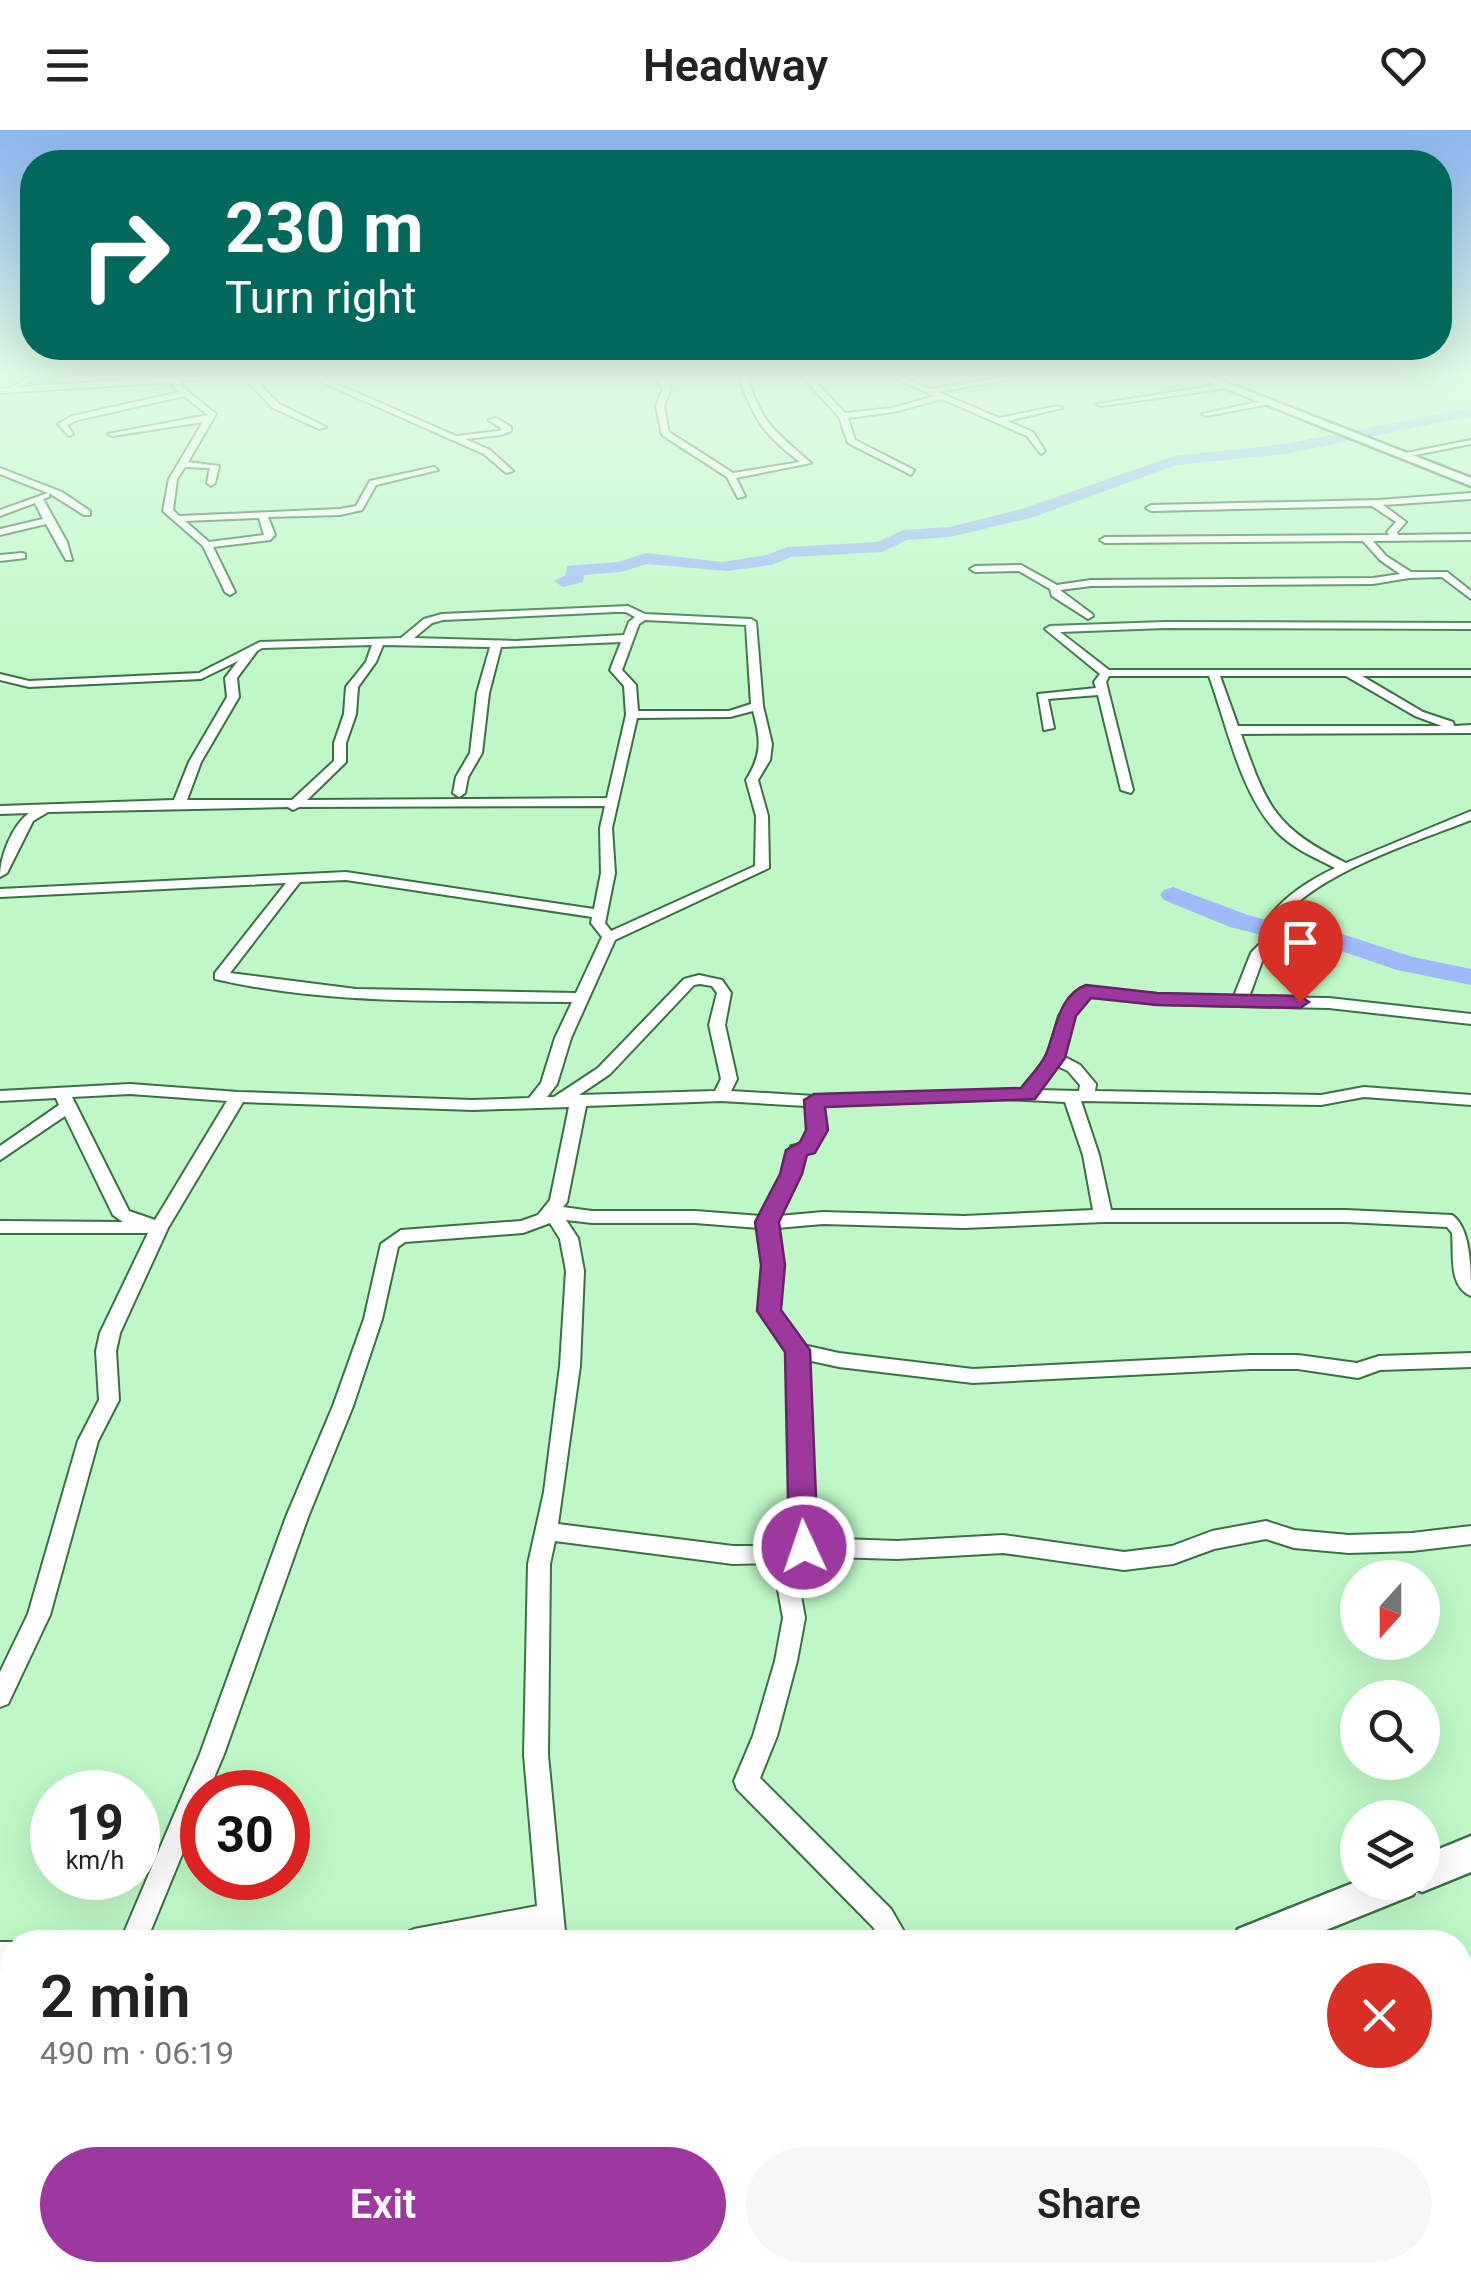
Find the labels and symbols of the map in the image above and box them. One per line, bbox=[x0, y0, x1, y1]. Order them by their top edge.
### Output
pin bbox=[1258, 900, 1343, 1003]
position arrow bbox=[752, 1495, 856, 1599]
north arrow bbox=[1340, 1560, 1440, 1660]
speed limit sign: 30 bbox=[180, 1770, 310, 1900]

